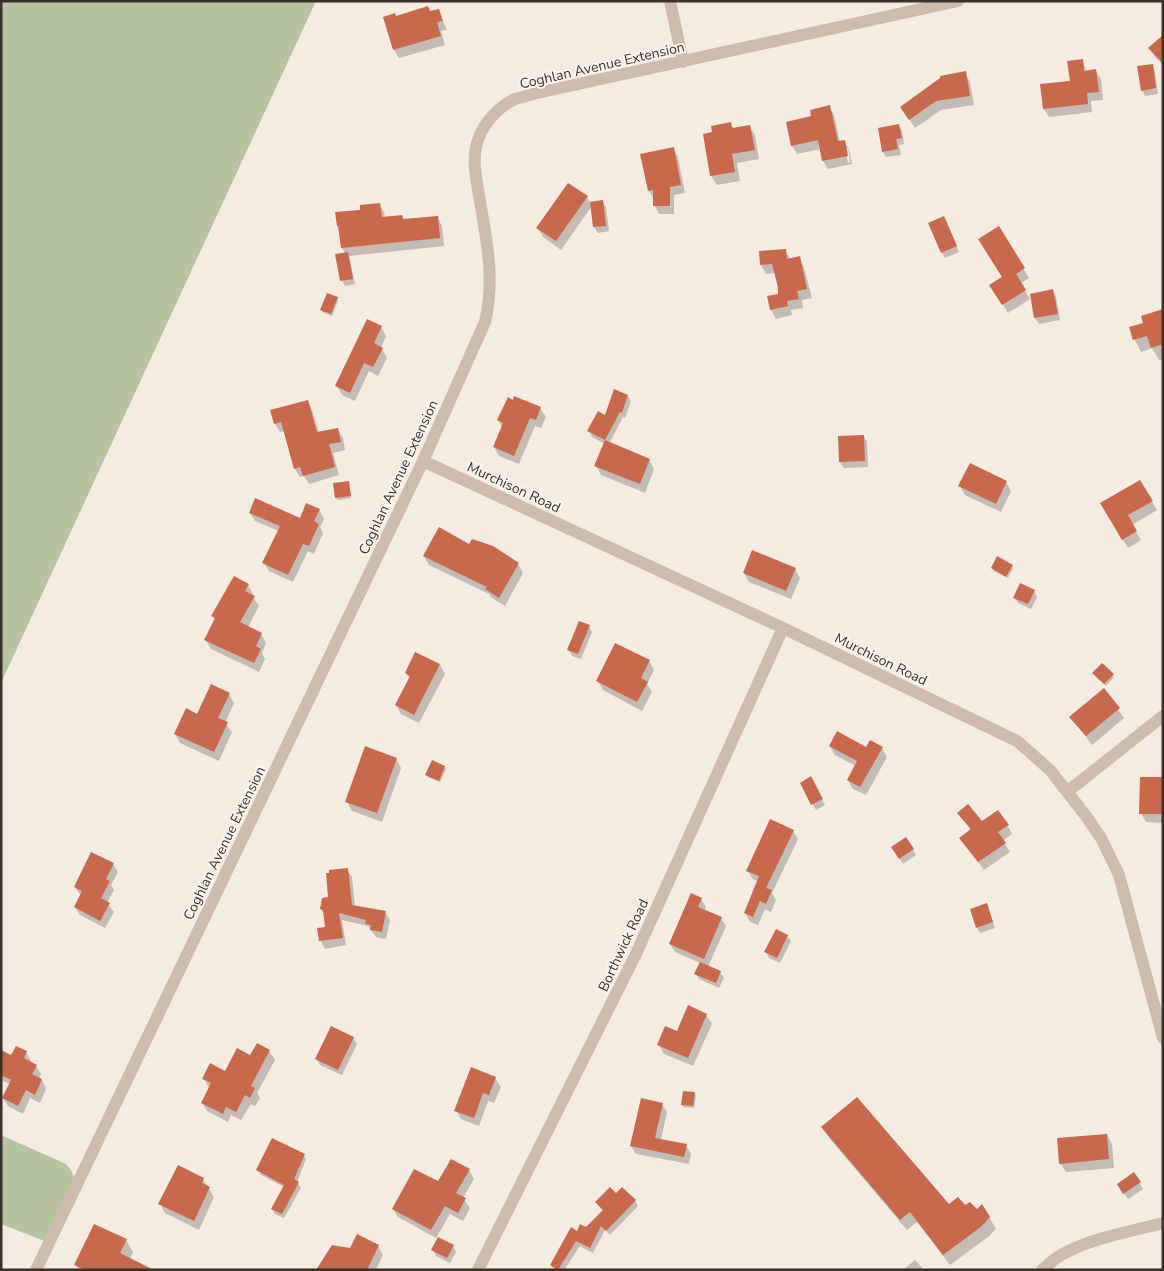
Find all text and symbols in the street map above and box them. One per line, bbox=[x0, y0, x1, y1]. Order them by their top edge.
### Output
street label: Coghlan Avenue Extension bbox=[518, 37, 686, 94]
street label: Coghlan Avenue Extension bbox=[354, 397, 443, 558]
street label: Murchison Road bbox=[464, 457, 564, 517]
street label: Murchison Road bbox=[831, 629, 930, 690]
street label: Coghlan Avenue Extension bbox=[179, 763, 270, 923]
street label: Borthwick Road bbox=[594, 896, 653, 995]

